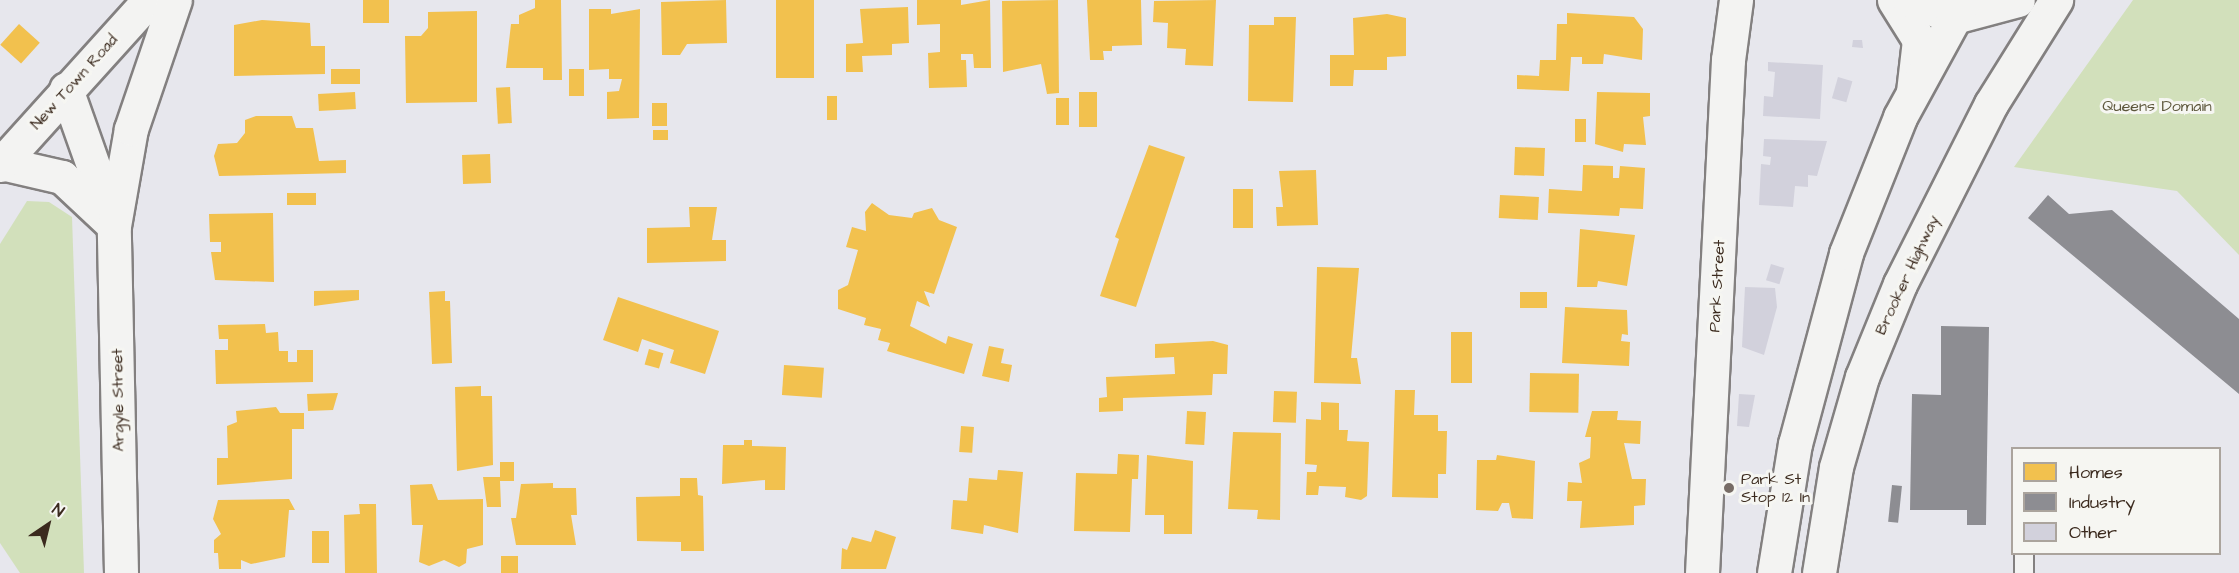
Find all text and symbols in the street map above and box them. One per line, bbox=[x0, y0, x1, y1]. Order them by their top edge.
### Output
street label: New Town Road bbox=[26, 31, 122, 133]
park label: Queens Domain bbox=[2102, 96, 2212, 116]
street label: Brooker Highway bbox=[1871, 212, 1943, 338]
street label: Park Street bbox=[1705, 239, 1729, 333]
street label: Argyle Street bbox=[108, 348, 128, 452]
legend bbox=[2011, 447, 2221, 555]
text: Homes bbox=[2069, 460, 2123, 485]
place label: Park St Stop 12 In bbox=[1741, 469, 1810, 507]
marker: Park St Stop 12 In bbox=[1722, 481, 1736, 495]
text: Industry bbox=[2069, 490, 2135, 515]
north arrow bbox=[18, 495, 78, 555]
text: N bbox=[48, 498, 69, 522]
text: Other bbox=[2069, 520, 2117, 545]

